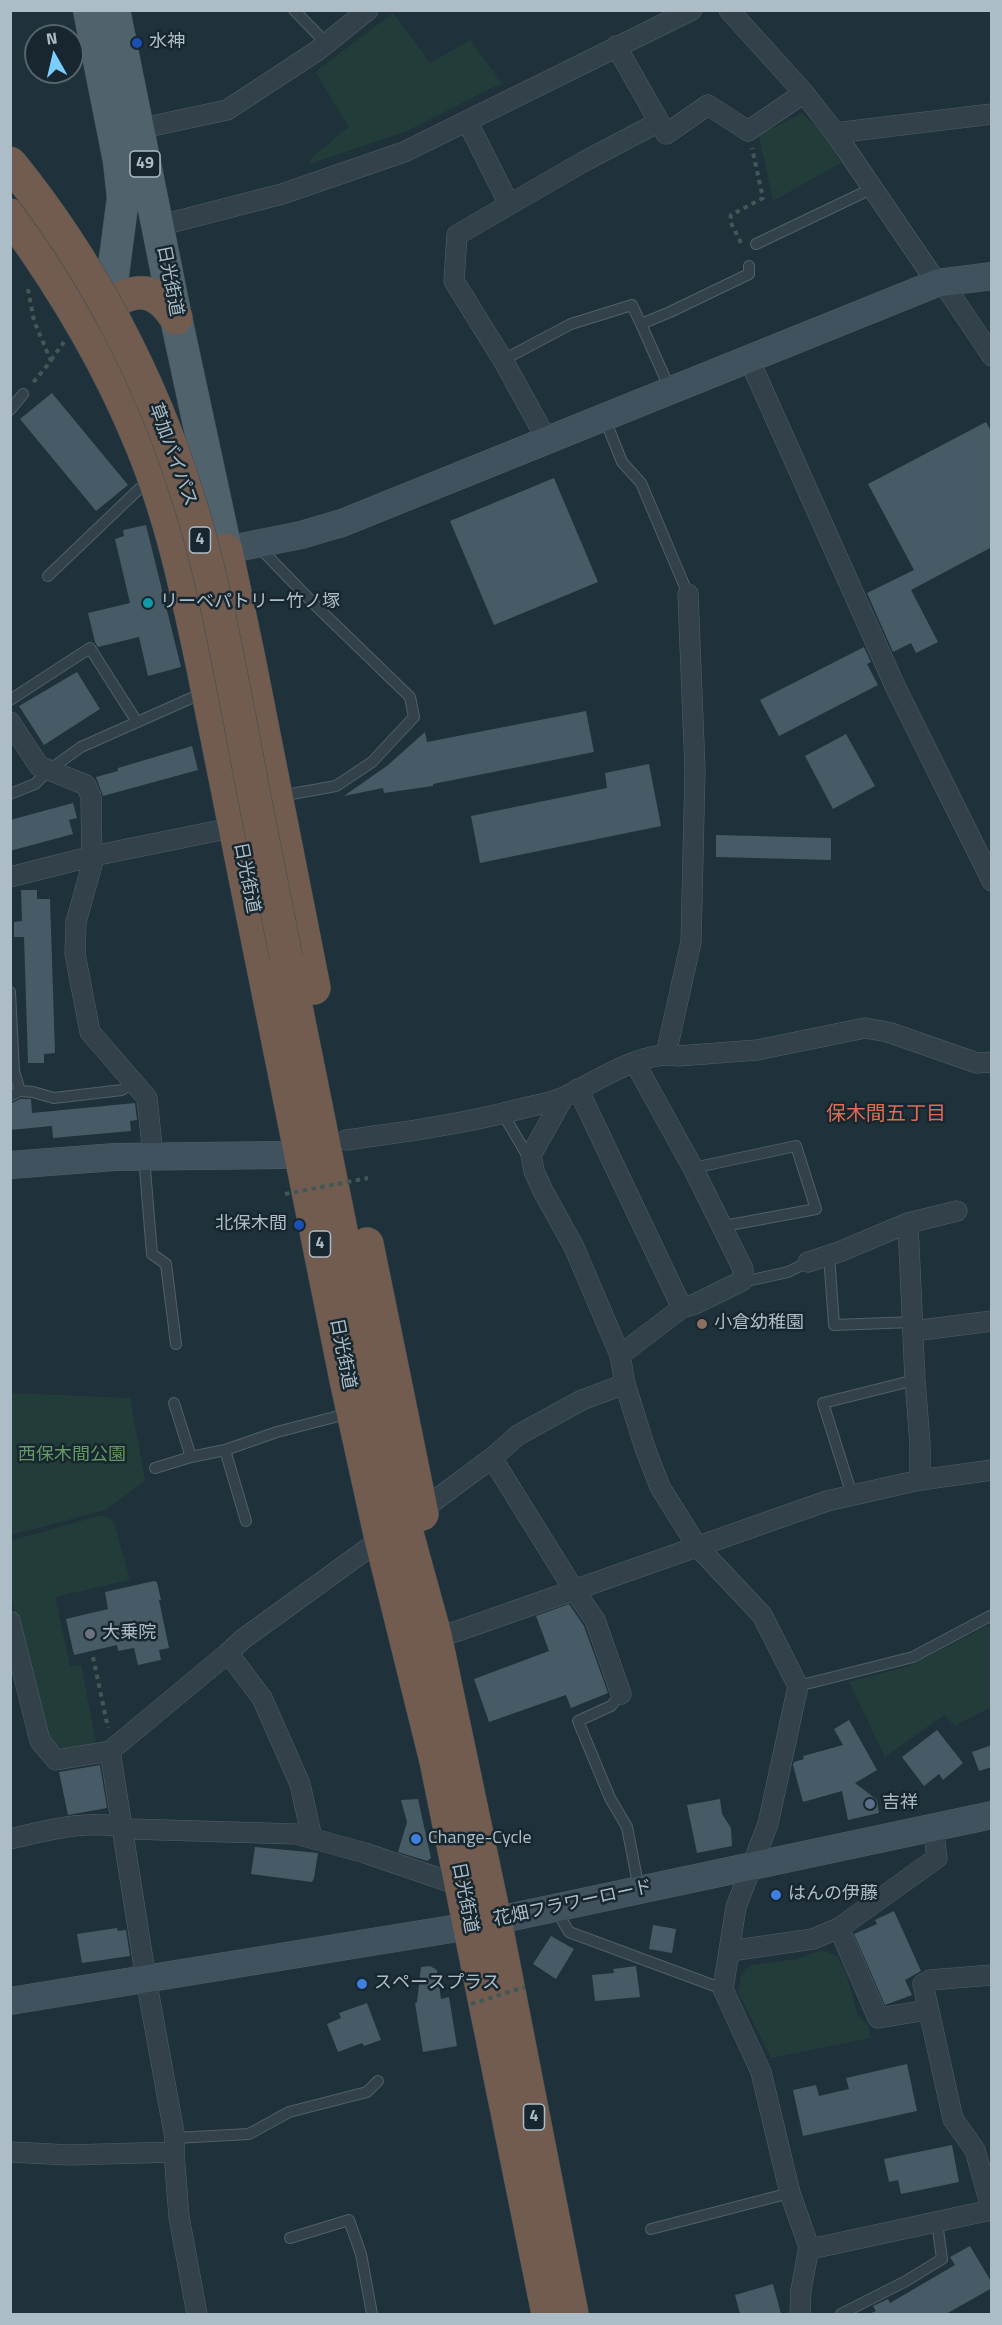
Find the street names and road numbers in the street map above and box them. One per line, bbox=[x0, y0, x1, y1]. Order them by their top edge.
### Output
road number: 49 bbox=[130, 151, 160, 177]
street label: 日光街道 bbox=[152, 244, 186, 318]
street label: 草加バイパス bbox=[143, 401, 201, 509]
road number: 4 bbox=[190, 527, 210, 553]
street label: 日光街道 bbox=[229, 841, 263, 915]
road number: 4 bbox=[310, 1231, 330, 1257]
street label: 日光街道 bbox=[325, 1317, 359, 1391]
street label: 日光街道 bbox=[447, 1861, 481, 1935]
street label: 花畑フラワーロード bbox=[492, 1877, 654, 1931]
road number: 4 bbox=[524, 2104, 544, 2130]

